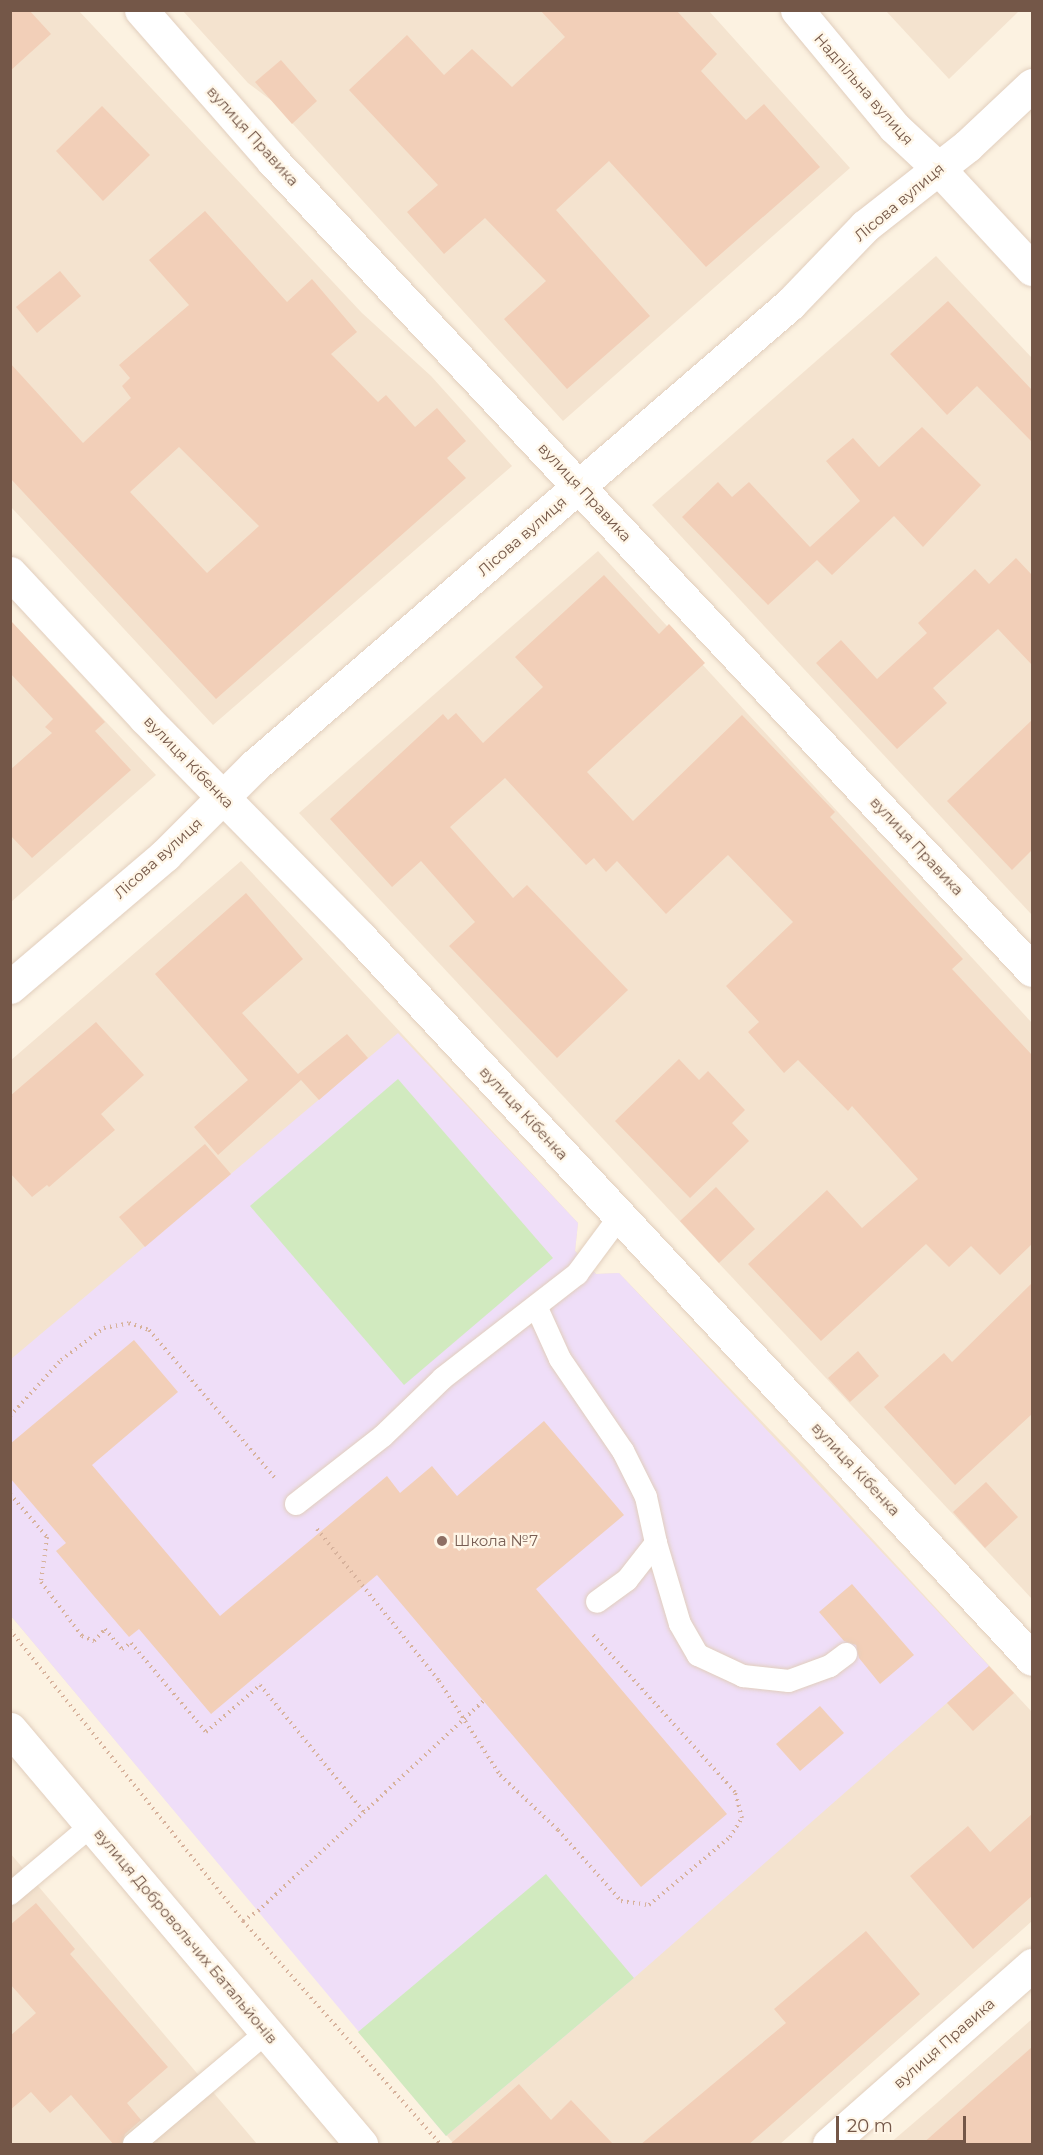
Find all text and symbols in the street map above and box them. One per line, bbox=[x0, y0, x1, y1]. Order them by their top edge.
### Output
street label: Надпільна вулиця bbox=[811, 29, 917, 149]
street label: вулиця Правика bbox=[203, 82, 303, 190]
street label: Лісова вулиця bbox=[850, 159, 948, 245]
street label: вулиця Правика bbox=[535, 439, 635, 545]
street label: Лісова вулиця bbox=[474, 493, 570, 579]
street label: вулиця Кібенка bbox=[140, 712, 238, 812]
street label: вулиця Правика bbox=[867, 793, 967, 899]
street label: Лісова вулиця bbox=[110, 814, 206, 902]
street label: вулиця Кібенка bbox=[476, 1063, 572, 1163]
street label: вулиця Кібенка bbox=[808, 1419, 904, 1519]
place label: Школа №7 bbox=[454, 1532, 538, 1550]
marker: Школа №7 bbox=[435, 1534, 449, 1548]
street label: вулиця Добровольчих Батальйонів bbox=[91, 1825, 281, 2047]
street label: вулиця Правика bbox=[890, 1994, 998, 2092]
scale bar bbox=[839, 2104, 970, 2142]
text: 20 m bbox=[847, 2115, 893, 2137]

